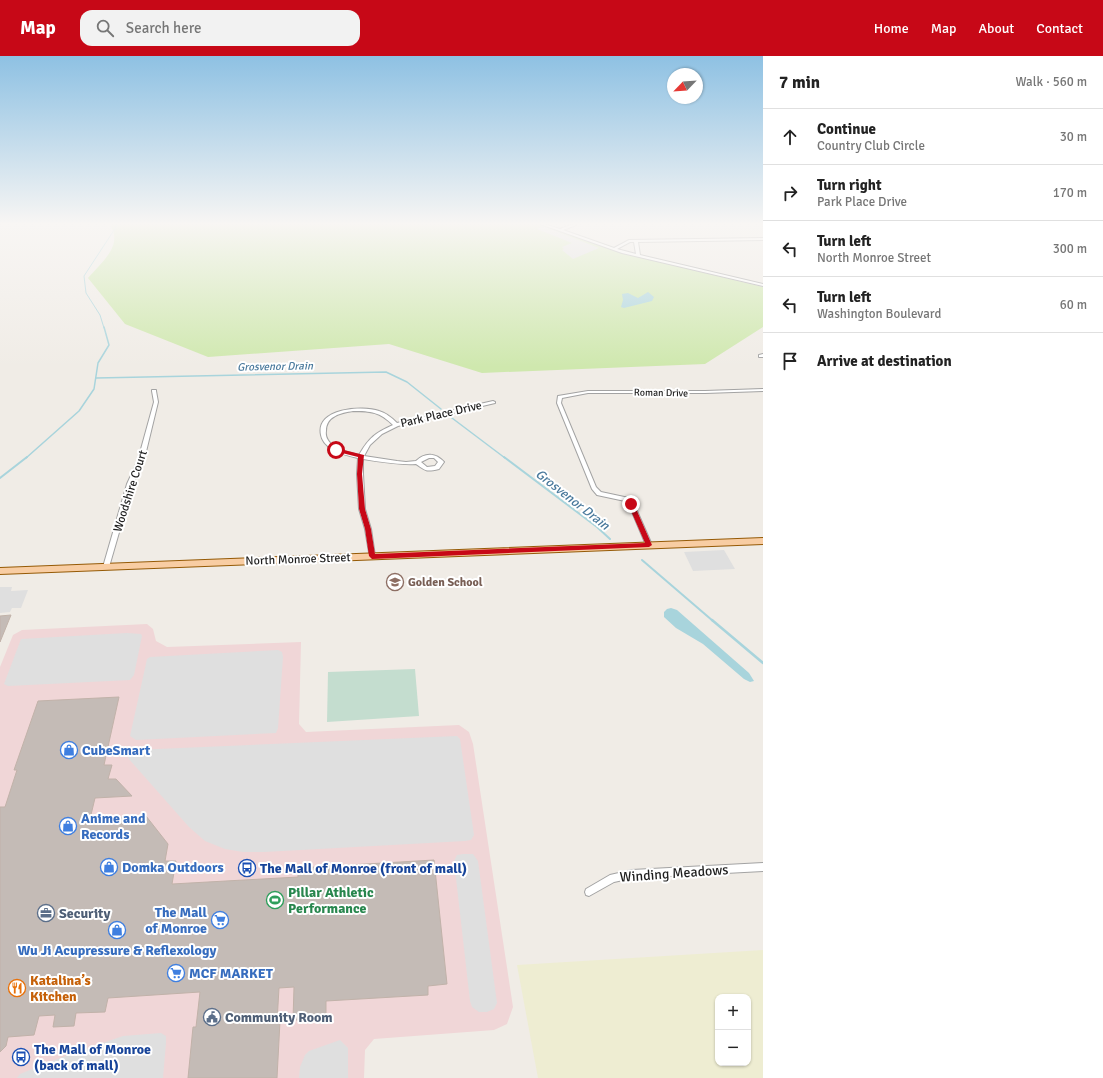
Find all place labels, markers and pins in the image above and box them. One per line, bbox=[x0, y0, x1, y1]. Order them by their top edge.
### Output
school or university icon: Golden School bbox=[385, 572, 405, 592]
place label: Golden School bbox=[408, 575, 483, 590]
shop icon: CubeSmart bbox=[59, 740, 79, 760]
place label: CubeSmart bbox=[82, 742, 151, 759]
place label: Anime and Records bbox=[81, 810, 146, 843]
shop icon: Anime and Records bbox=[58, 816, 78, 836]
shop icon: Domka Outdoors bbox=[99, 857, 119, 877]
bus stop icon: The Mall of Monroe (front of mall) bbox=[237, 858, 257, 878]
place label: Domka Outdoors bbox=[122, 859, 224, 876]
place label: The Mall of Monroe (front of mall) bbox=[260, 860, 467, 877]
place label: Pillar Athletic Performance bbox=[288, 884, 374, 917]
sports icon: Pillar Athletic Performance bbox=[265, 890, 285, 910]
office icon: Security bbox=[36, 903, 56, 923]
place label: The Mall of Monroe bbox=[145, 904, 208, 937]
place label: Security bbox=[59, 905, 110, 922]
supermarket icon: The Mall of Monroe bbox=[210, 910, 230, 930]
shop icon: Wu Ji Acupressure & Reflexology bbox=[107, 920, 127, 940]
place label: Wu Ji Acupressure & Reflexology bbox=[18, 942, 216, 959]
supermarket icon: MCF MARKET bbox=[166, 963, 186, 983]
place label: MCF MARKET bbox=[189, 965, 274, 982]
place label: Katalina’s Kitchen bbox=[30, 972, 91, 1005]
restaurant icon: Katalina’s Kitchen bbox=[7, 978, 27, 998]
public building icon: Community Room bbox=[202, 1007, 222, 1027]
place label: Community Room bbox=[225, 1009, 333, 1026]
place label: The Mall of Monroe (back of mall) bbox=[34, 1041, 151, 1074]
bus stop icon: The Mall of Monroe (back of mall) bbox=[11, 1047, 31, 1067]

